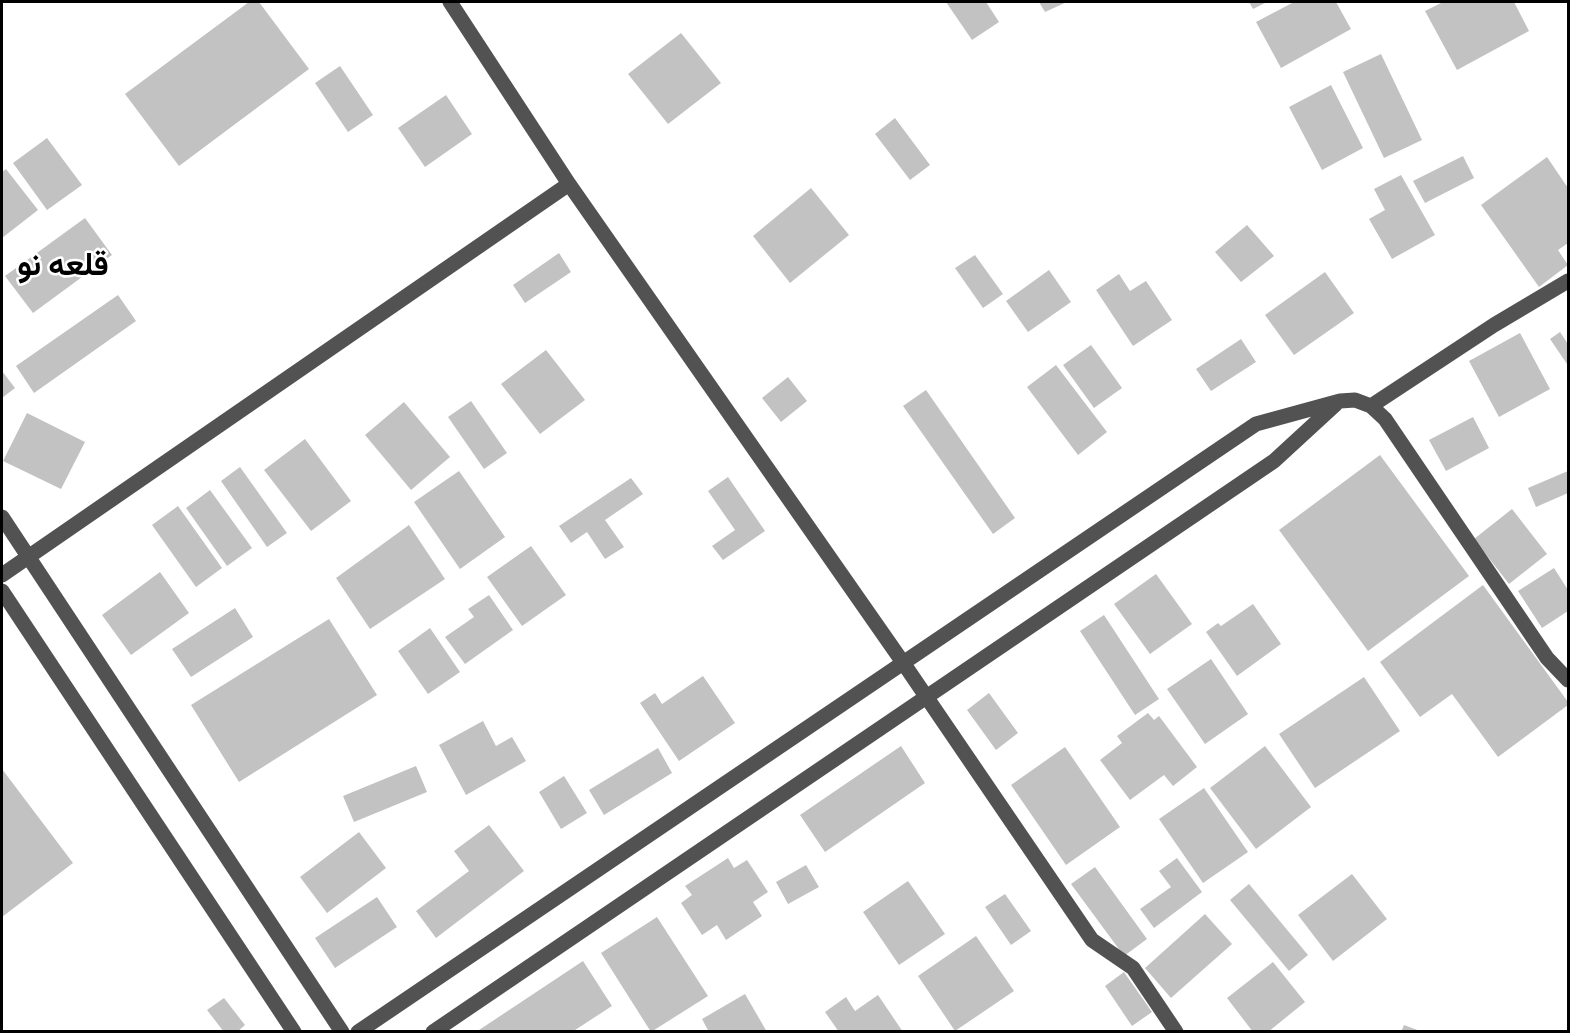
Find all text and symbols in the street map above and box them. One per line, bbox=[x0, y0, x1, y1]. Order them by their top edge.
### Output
district label: قلعه نو bbox=[17, 245, 109, 283]

